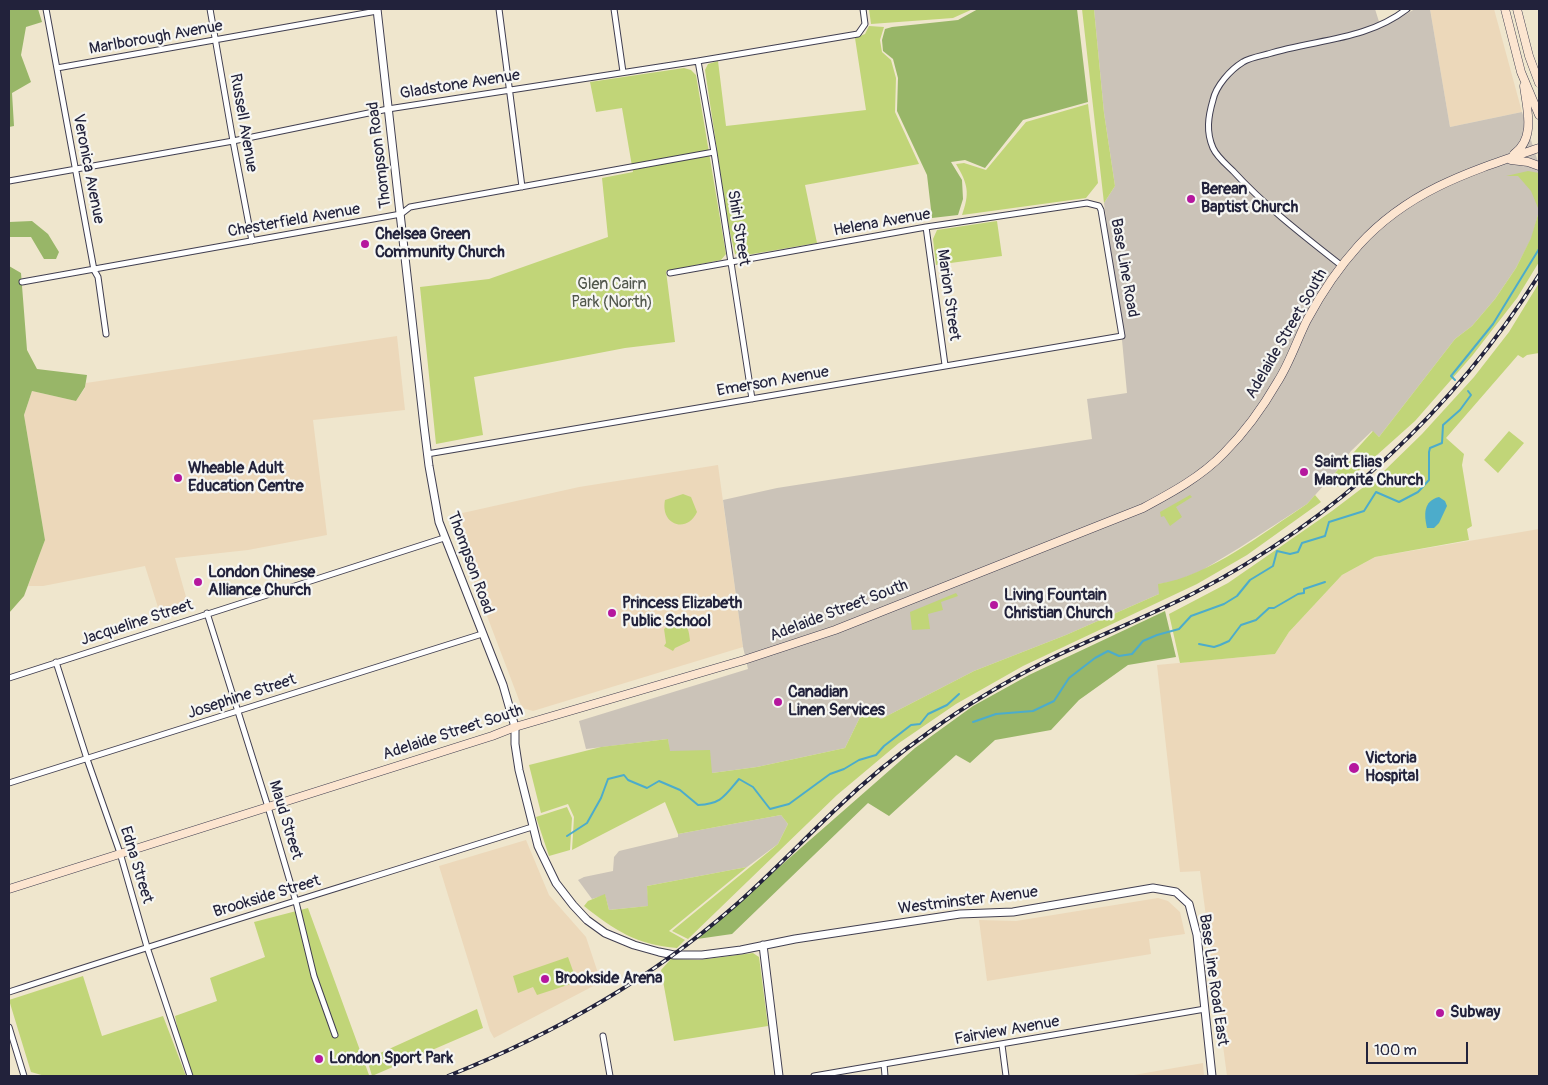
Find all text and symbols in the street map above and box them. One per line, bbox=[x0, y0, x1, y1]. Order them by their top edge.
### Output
street label: Marlborough Avenue bbox=[88, 17, 224, 59]
street label: Gladstone Avenue bbox=[399, 66, 521, 104]
street label: Russell Avenue bbox=[225, 72, 261, 174]
street label: Thompson Road bbox=[364, 100, 396, 210]
street label: Veronica Avenue bbox=[68, 112, 108, 226]
place label: Berean Baptist Church bbox=[1201, 180, 1298, 218]
street label: Shirl Street bbox=[723, 189, 753, 267]
marker: Berean Baptist Church bbox=[1185, 193, 1197, 205]
street label: Chesterfield Avenue bbox=[226, 200, 362, 242]
street label: Helena Avenue bbox=[832, 205, 932, 241]
street label: Base Line Road bbox=[1106, 217, 1142, 319]
place label: Chelsea Green Community Church bbox=[375, 225, 505, 263]
marker: Chelsea Green Community Church bbox=[359, 238, 371, 250]
street label: Marion Street bbox=[932, 248, 964, 342]
street label: Adelaide Street South bbox=[1242, 266, 1332, 402]
park label: Glen Cairn Park (North) bbox=[571, 275, 653, 313]
street label: Emerson Avenue bbox=[715, 363, 831, 401]
place label: Saint Elias Maronite Church bbox=[1314, 453, 1423, 491]
place label: Wheable Adult Education Centre bbox=[188, 459, 304, 497]
marker: Saint Elias Maronite Church bbox=[1298, 466, 1310, 478]
marker: Wheable Adult Education Centre bbox=[172, 472, 184, 484]
street label: Thompson Road bbox=[443, 509, 497, 617]
place label: London Chinese Alliance Church bbox=[208, 563, 315, 601]
marker: London Chinese Alliance Church bbox=[192, 576, 204, 588]
street label: Adelaide Street South bbox=[767, 576, 911, 646]
place label: Living Fountain Christian Church bbox=[1004, 586, 1113, 624]
place label: Princess Elizabeth Public School bbox=[622, 594, 742, 632]
street label: Jacqueline Street bbox=[78, 596, 196, 650]
marker: Living Fountain Christian Church bbox=[988, 599, 1000, 611]
marker: Princess Elizabeth Public School bbox=[606, 607, 618, 619]
street label: Josephine Street bbox=[185, 670, 299, 724]
place label: Canadian Linen Services bbox=[788, 683, 885, 721]
marker: Canadian Linen Services bbox=[772, 696, 784, 708]
street label: Adelaide Street South bbox=[380, 701, 526, 765]
place label: Victoria Hospital bbox=[1365, 749, 1419, 787]
marker: Victoria Hospital bbox=[1347, 761, 1361, 775]
street label: Maud Street bbox=[264, 778, 306, 862]
street label: Edna Street bbox=[115, 824, 157, 906]
street label: Brookside Street bbox=[211, 872, 323, 922]
street label: Westminster Avenue bbox=[897, 883, 1039, 919]
street label: Base Line Road East bbox=[1194, 913, 1232, 1047]
place label: Brookside Arena bbox=[555, 969, 663, 989]
marker: Brookside Arena bbox=[539, 973, 551, 985]
place label: Subway bbox=[1450, 1003, 1500, 1023]
marker: Subway bbox=[1434, 1007, 1446, 1019]
street label: Fairview Avenue bbox=[953, 1012, 1061, 1050]
scale bar bbox=[1368, 1032, 1470, 1064]
text: 100 m bbox=[1374, 1041, 1417, 1060]
place label: London Sport Park bbox=[329, 1049, 453, 1069]
marker: London Sport Park bbox=[313, 1053, 325, 1065]

